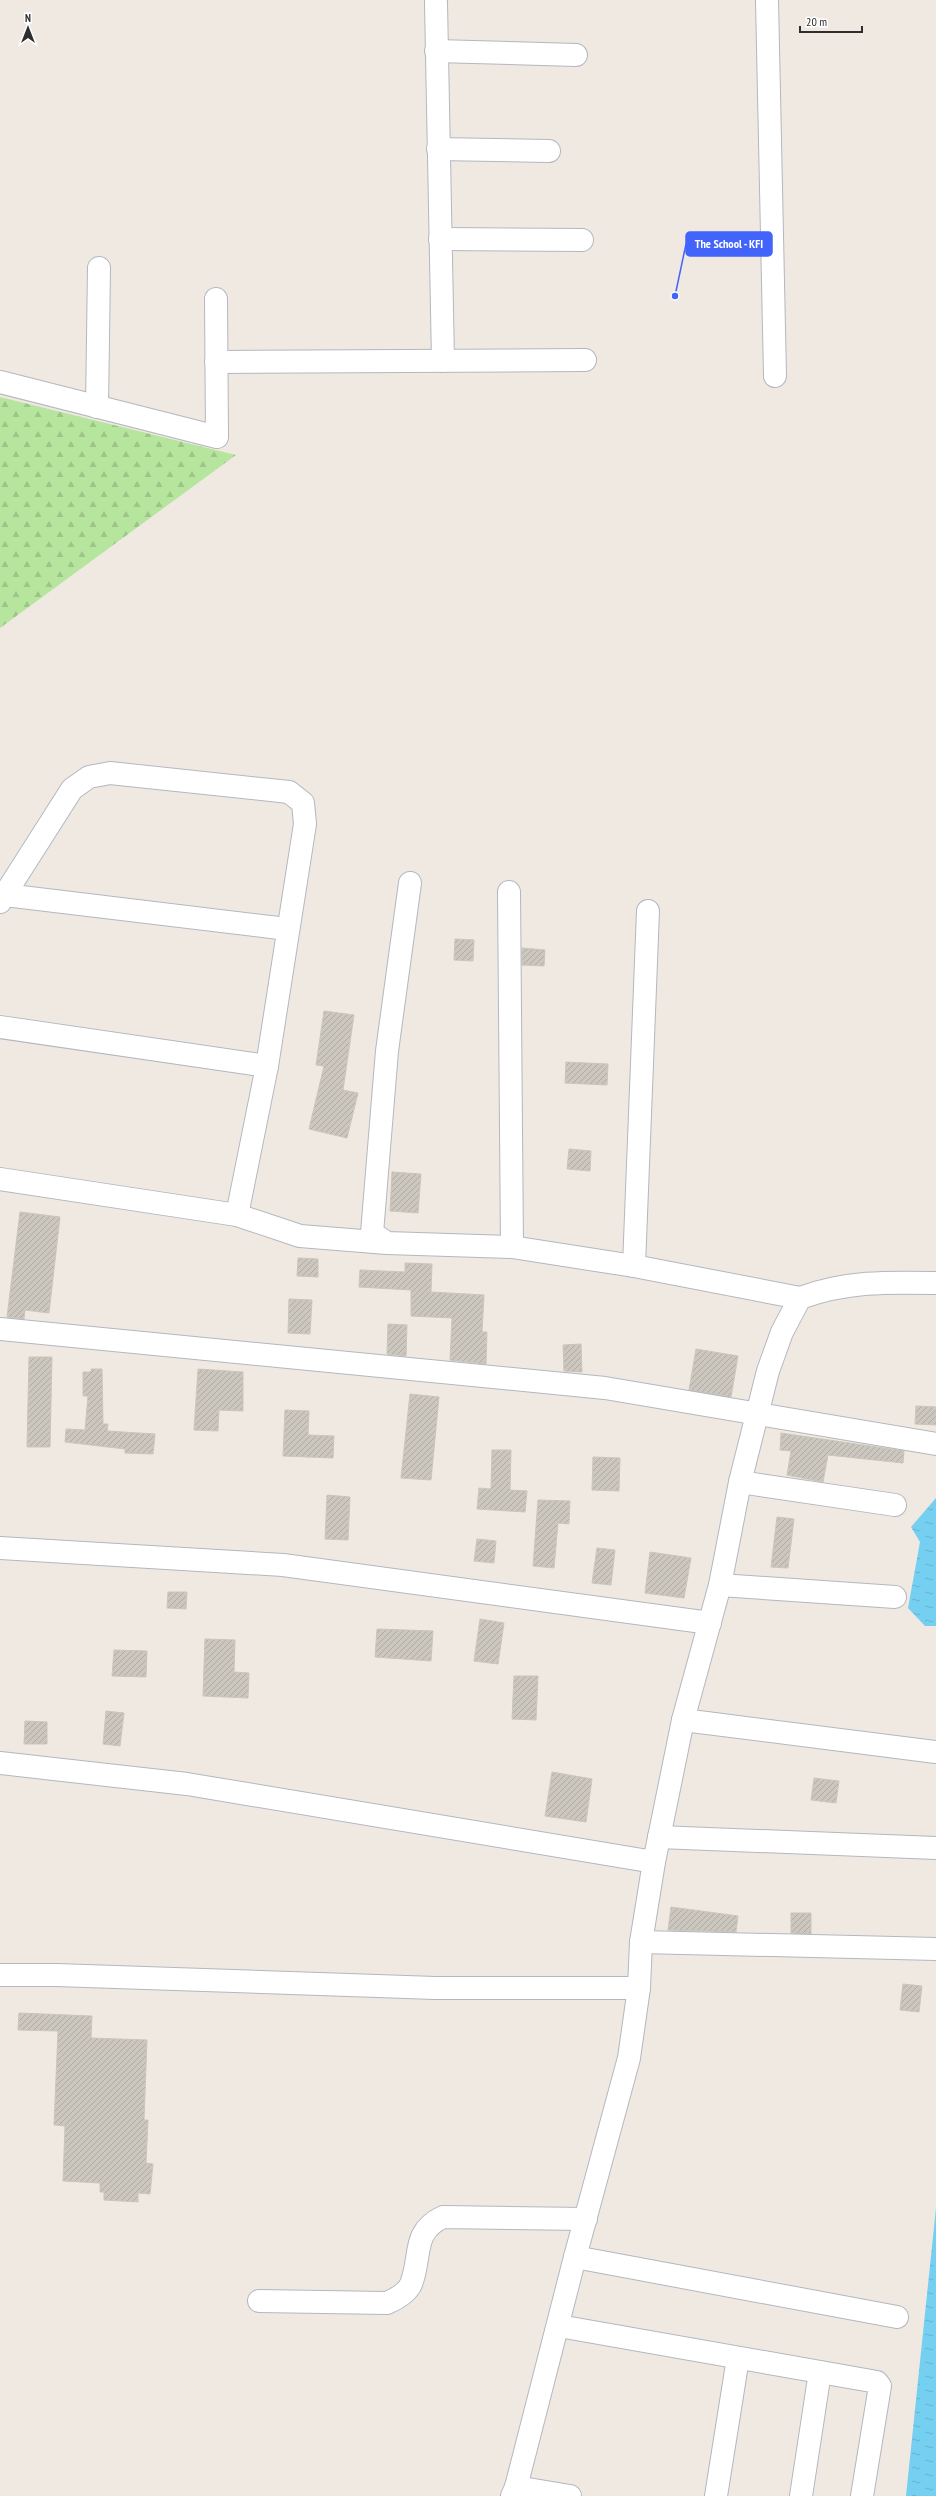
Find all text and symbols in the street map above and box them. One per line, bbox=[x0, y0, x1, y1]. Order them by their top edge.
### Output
north arrow bbox=[8, 8, 48, 48]
scale bar bbox=[800, 8, 862, 34]
text: N bbox=[25, 11, 31, 25]
text: 20 m bbox=[806, 14, 827, 29]
callout: The School - KFI bbox=[686, 232, 772, 256]
text: The School - KFI bbox=[695, 236, 763, 251]

